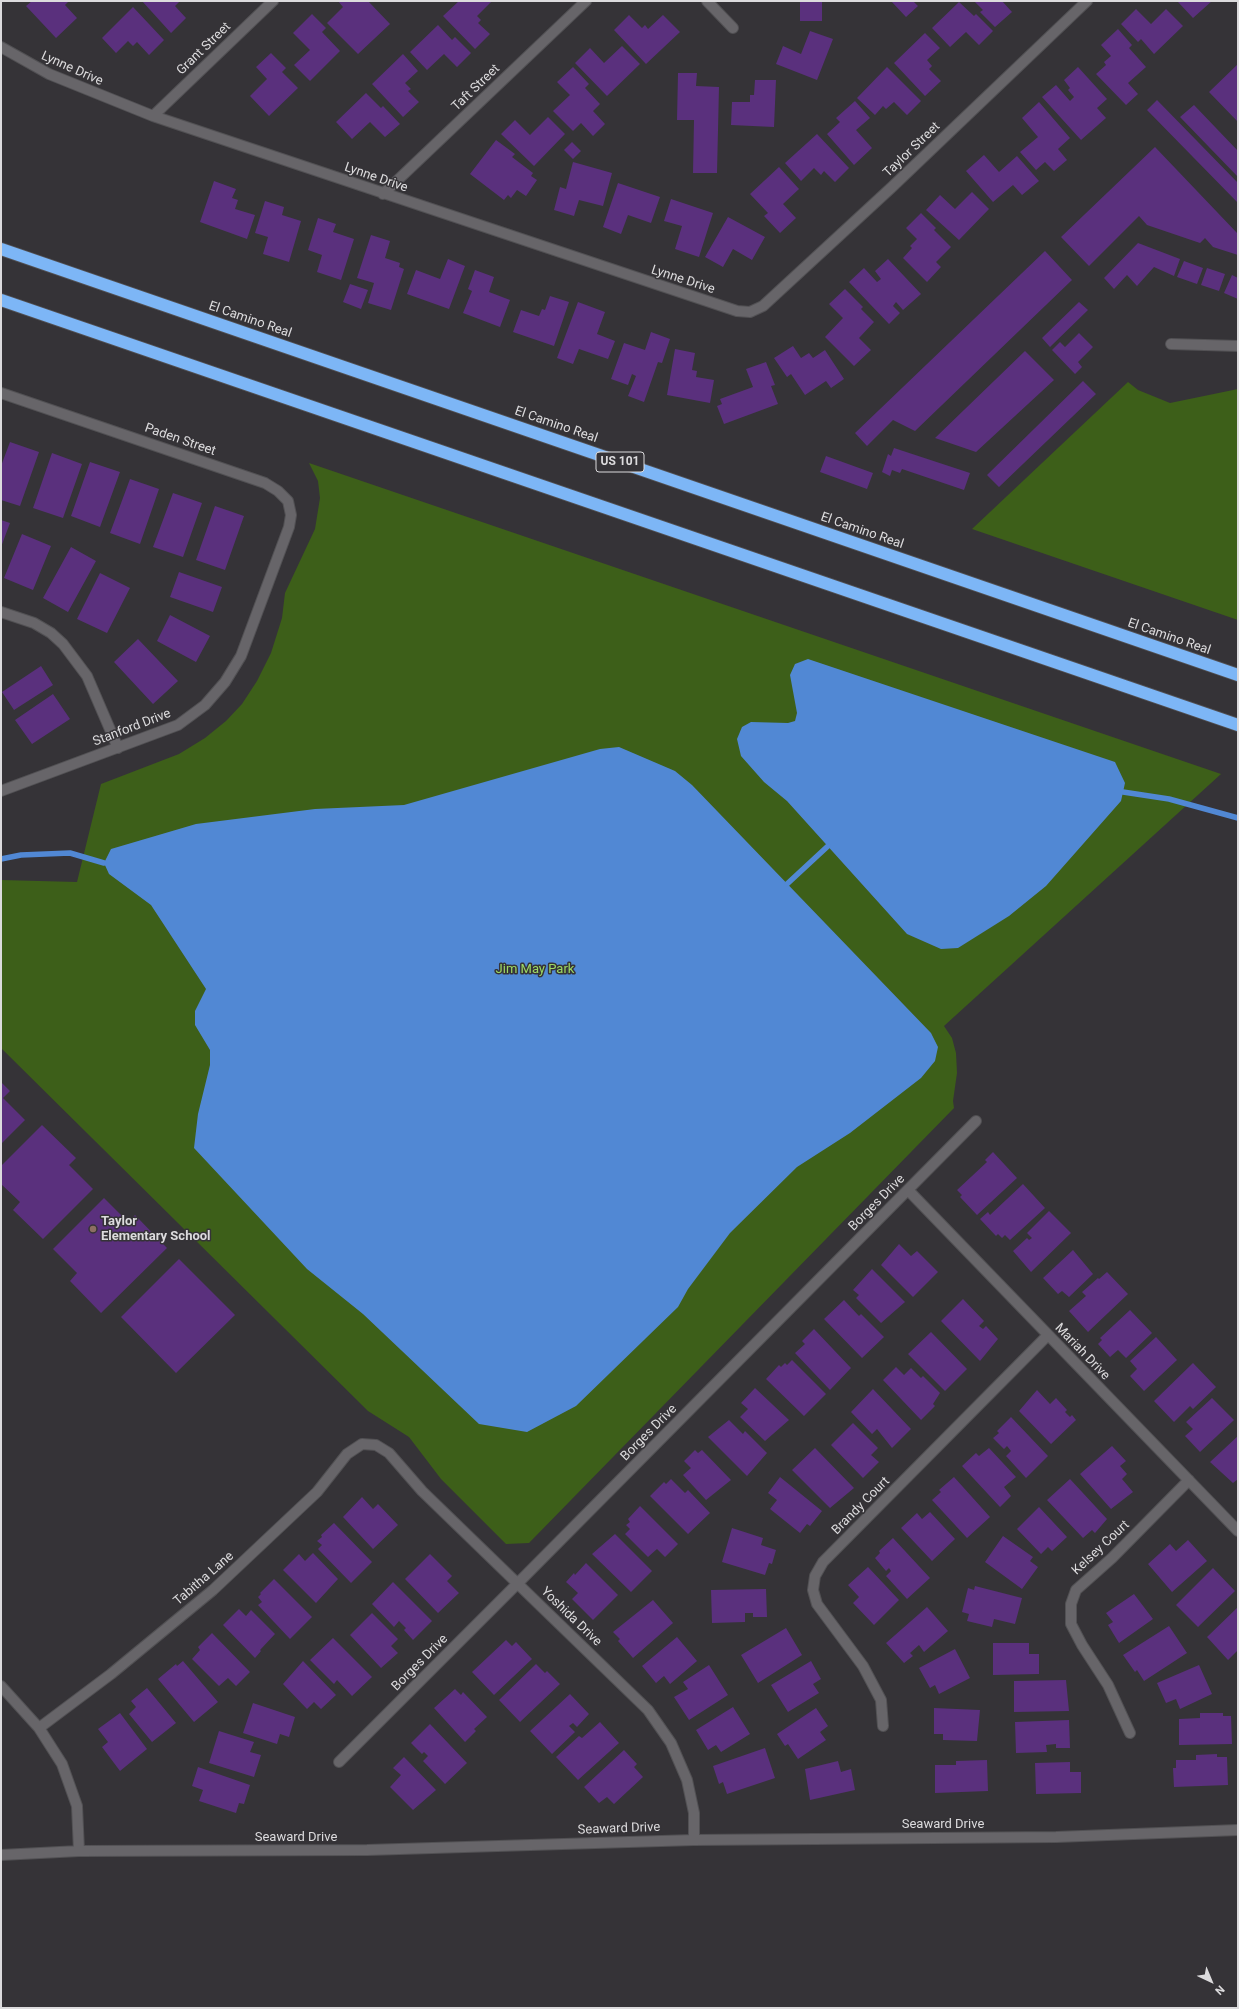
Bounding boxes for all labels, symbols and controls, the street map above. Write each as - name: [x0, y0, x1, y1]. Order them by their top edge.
- street label: Grant Street: [174, 19, 234, 79]
- street label: Lynne Drive: [39, 48, 105, 90]
- street label: Taft Street: [449, 61, 503, 115]
- street label: Taylor Street: [880, 119, 944, 181]
- street label: Lynne Drive: [342, 160, 410, 196]
- street label: Lynne Drive: [649, 262, 717, 298]
- street label: El Camino Real: [206, 298, 294, 342]
- street label: El Camino Real: [512, 403, 600, 447]
- street label: Paden Street: [142, 421, 218, 459]
- road number: US 101: [596, 452, 644, 472]
- street label: El Camino Real: [818, 509, 906, 553]
- street label: El Camino Real: [1125, 615, 1213, 659]
- street label: Stanford Drive: [91, 706, 173, 750]
- park label: Jim May Park: [496, 962, 574, 978]
- street label: Borges Drive: [846, 1172, 908, 1234]
- place label: Taylor Elementary School: [101, 1214, 211, 1245]
- marker: Taylor Elementary School: [88, 1224, 98, 1234]
- street label: Mariah Drive: [1051, 1320, 1113, 1384]
- street label: Borges Drive: [618, 1402, 680, 1464]
- street label: Brandy Court: [829, 1474, 893, 1538]
- street label: Kelsey Court: [1069, 1517, 1133, 1579]
- street label: Tabitha Lane: [171, 1549, 237, 1609]
- street label: Yoshida Drive: [537, 1584, 605, 1650]
- street label: Borges Drive: [389, 1632, 451, 1694]
- street label: Seaward Drive: [902, 1817, 984, 1833]
- street label: Seaward Drive: [577, 1820, 661, 1838]
- street label: Seaward Drive: [255, 1830, 337, 1846]
- north arrow: [1191, 1961, 1231, 2001]
- text: N: [1212, 1983, 1227, 1997]

